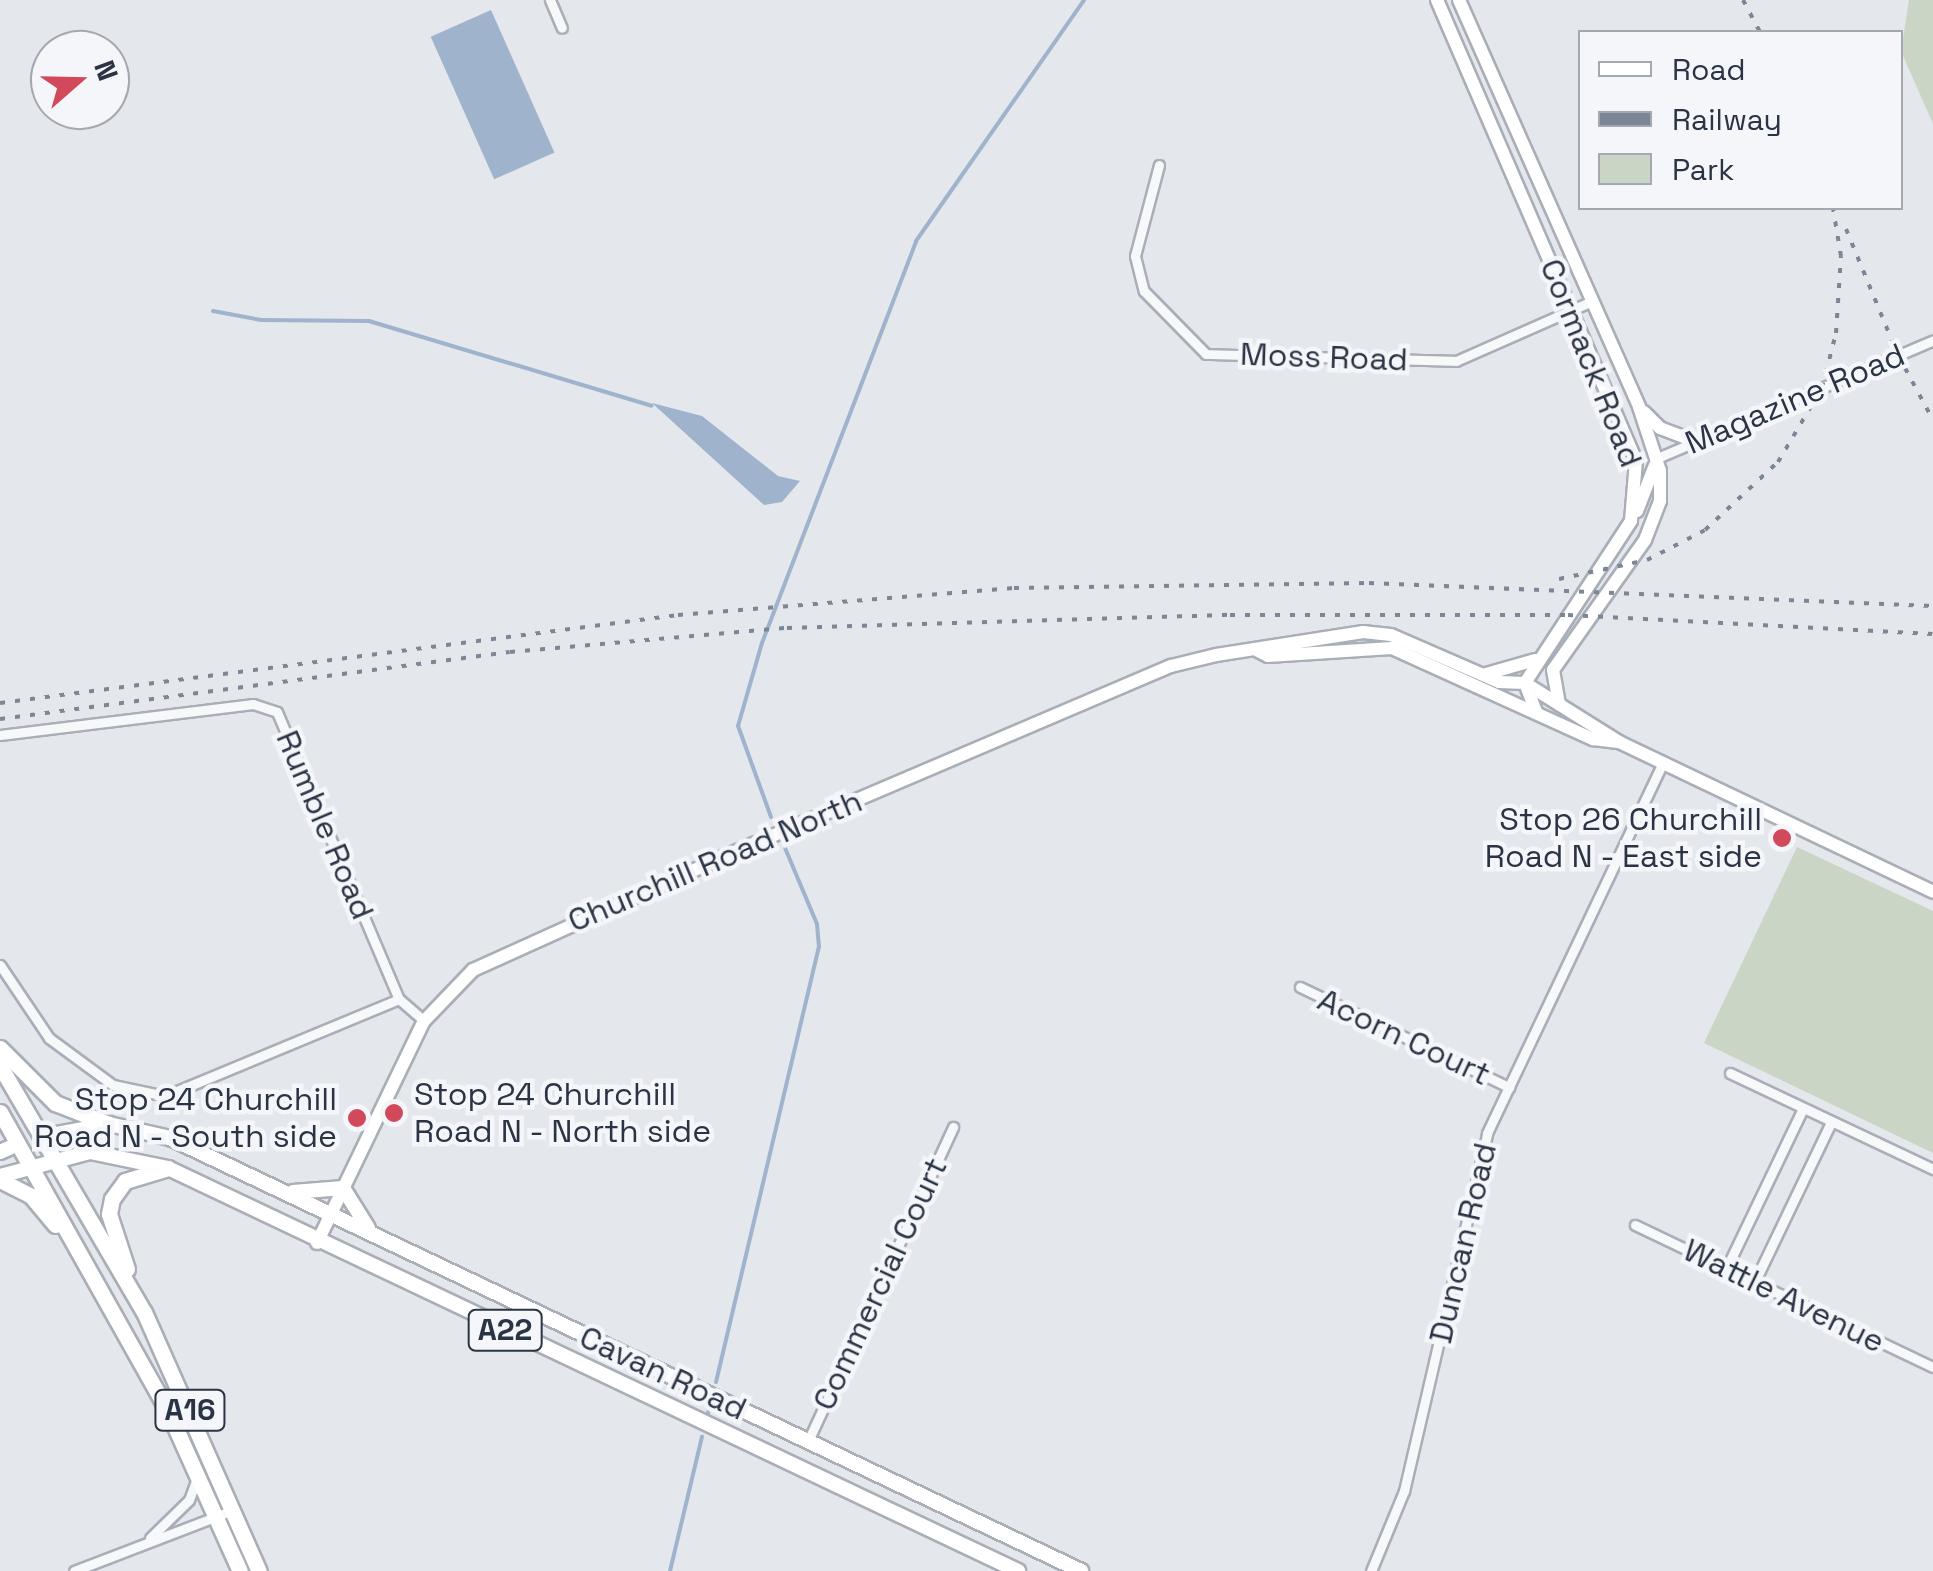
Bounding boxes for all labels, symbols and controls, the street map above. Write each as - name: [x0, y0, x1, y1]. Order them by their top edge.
- north arrow: [30, 30, 130, 130]
- legend: [1578, 30, 1903, 210]
- text: Road: [1672, 50, 1746, 89]
- text: N: [86, 55, 126, 85]
- text: Railway: [1672, 100, 1782, 139]
- text: Park: [1672, 150, 1734, 189]
- street label: Cormack Road: [1532, 253, 1650, 473]
- street label: Moss Road: [1239, 335, 1409, 379]
- street label: Magazine Road: [1680, 336, 1910, 462]
- street label: Rumble Road: [268, 725, 382, 925]
- street label: Churchill Road North: [562, 782, 868, 940]
- place label: Stop 26 Churchill Road N - East side: [1483, 801, 1762, 876]
- marker: Stop 26 Churchill Road N - East side: [1771, 827, 1793, 849]
- street label: Acorn Court: [1312, 980, 1496, 1094]
- place label: Stop 24 Churchill Road N - North side: [414, 1076, 713, 1151]
- place label: Stop 24 Churchill Road N - South side: [32, 1081, 337, 1156]
- marker: Stop 24 Churchill Road N - North side: [383, 1102, 405, 1124]
- marker: Stop 24 Churchill Road N - South side: [346, 1107, 368, 1129]
- street label: Duncan Road: [1421, 1139, 1505, 1347]
- street label: Commercial Court: [805, 1152, 955, 1416]
- street label: Wattle Avenue: [1677, 1231, 1891, 1361]
- road number: A22: [468, 1305, 542, 1355]
- street label: Cavan Road: [573, 1318, 753, 1428]
- road number: A16: [152, 1385, 228, 1435]

